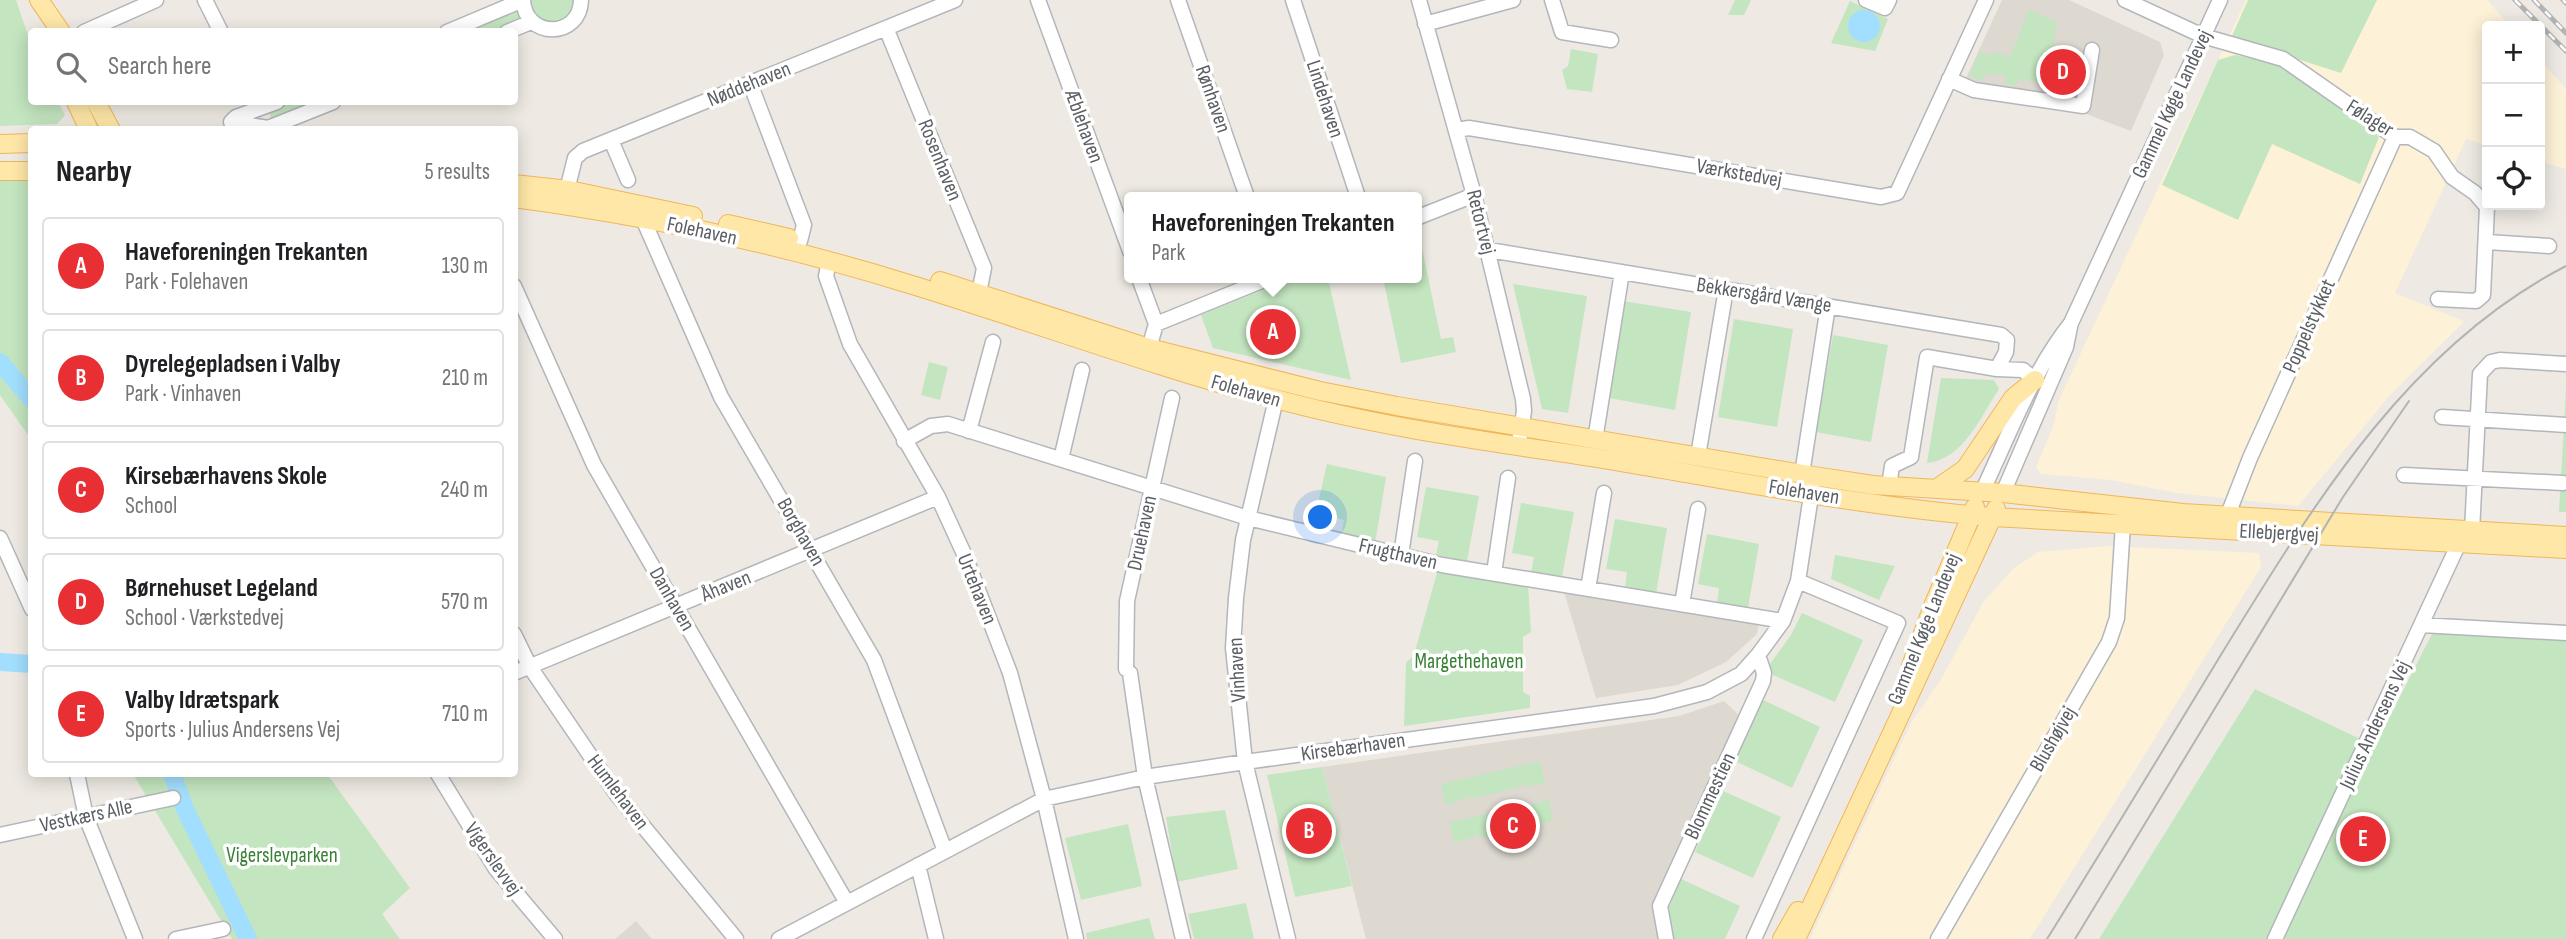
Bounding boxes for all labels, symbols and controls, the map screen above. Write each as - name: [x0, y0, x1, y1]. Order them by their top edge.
- map controls: [2482, 21, 2545, 210]
- button: +: [2482, 21, 2545, 84]
- street label: Gammel Køge Landevej: [2127, 26, 2217, 182]
- search box: [28, 28, 518, 105]
- pin: D: [2040, 46, 2086, 98]
- icon: search: [52, 48, 90, 86]
- text: Search here: [108, 51, 211, 82]
- street label: Nøddehaven: [704, 56, 794, 112]
- street label: Lindehaven: [1301, 57, 1349, 141]
- street label: Rønhaven: [1190, 62, 1236, 136]
- button: −: [2482, 84, 2545, 147]
- street label: Æblehaven: [1059, 85, 1109, 166]
- street label: Følager: [2342, 94, 2398, 142]
- street label: Rosenhaven: [912, 116, 968, 204]
- button: locate: [2482, 147, 2545, 210]
- street label: Værkstedvej: [1694, 153, 1784, 193]
- text: Nearby: [56, 154, 132, 190]
- text: 5 results: [424, 158, 490, 186]
- street label: Retortvej: [1461, 187, 1501, 257]
- popup: [1124, 192, 1422, 283]
- text: Haveforeningen Trekanten: [1152, 208, 1394, 239]
- street label: Folehaven: [665, 211, 739, 251]
- text: Haveforeningen Trekanten: [125, 237, 368, 268]
- text: Park: [1152, 239, 1185, 267]
- text: A: [76, 252, 86, 280]
- text: 130 m: [442, 252, 488, 280]
- text: Park · Folehaven: [125, 268, 248, 296]
- street label: Bekkersgård Vænge: [1695, 272, 1833, 318]
- street label: Poppelstykket: [2277, 275, 2341, 377]
- pin: A: [1250, 306, 1296, 358]
- text: Dyrelegepladsen i Valby: [125, 349, 341, 380]
- text: B: [76, 364, 86, 392]
- text: 210 m: [442, 364, 488, 392]
- street label: Folehaven: [1208, 369, 1284, 413]
- text: Park · Vinhaven: [125, 380, 241, 408]
- text: Kirsebærhavens Skole: [125, 461, 327, 492]
- street label: Folehaven: [1767, 474, 1841, 510]
- text: C: [75, 476, 87, 504]
- text: 240 m: [440, 476, 488, 504]
- text: School: [125, 492, 177, 520]
- street label: Druehaven: [1122, 493, 1162, 573]
- street label: Borghaven: [772, 494, 830, 570]
- your location: [1303, 500, 1337, 534]
- street label: Ellebjergvej: [2239, 518, 2319, 548]
- street label: Frugthaven: [1356, 533, 1440, 575]
- street label: Urtehaven: [952, 550, 1002, 628]
- street label: Gammel Køge Landevej: [1882, 550, 1966, 708]
- street label: Danhaven: [644, 563, 700, 635]
- street label: Åhaven: [696, 565, 755, 608]
- text: Børnehuset Legeland: [125, 573, 318, 604]
- text: D: [75, 588, 87, 616]
- text: 570 m: [441, 588, 488, 616]
- text: School · Værkstedvej: [125, 604, 284, 632]
- street label: Vinhaven: [1223, 637, 1251, 703]
- park label: Margethehaven: [1415, 649, 1523, 674]
- street label: Julius Andersens Vej: [2334, 657, 2416, 794]
- text: Valby Idrætspark: [125, 685, 279, 716]
- text: E: [76, 700, 86, 728]
- text: 710 m: [442, 700, 488, 728]
- street label: Blushøjvej: [2024, 702, 2082, 776]
- text: Sports · Julius Andersens Vej: [125, 716, 340, 744]
- street label: Kirsebærhaven: [1299, 727, 1407, 767]
- street label: Humlehaven: [582, 749, 654, 835]
- street label: Blommestien: [1679, 749, 1741, 843]
- street label: Vestkærs Alle: [37, 794, 135, 838]
- pin: C: [1490, 800, 1536, 852]
- pin: B: [1286, 805, 1332, 857]
- pin: E: [2340, 813, 2386, 865]
- street label: Vigerslevvej: [459, 817, 527, 901]
- park label: Vigerslevparken: [226, 843, 338, 868]

